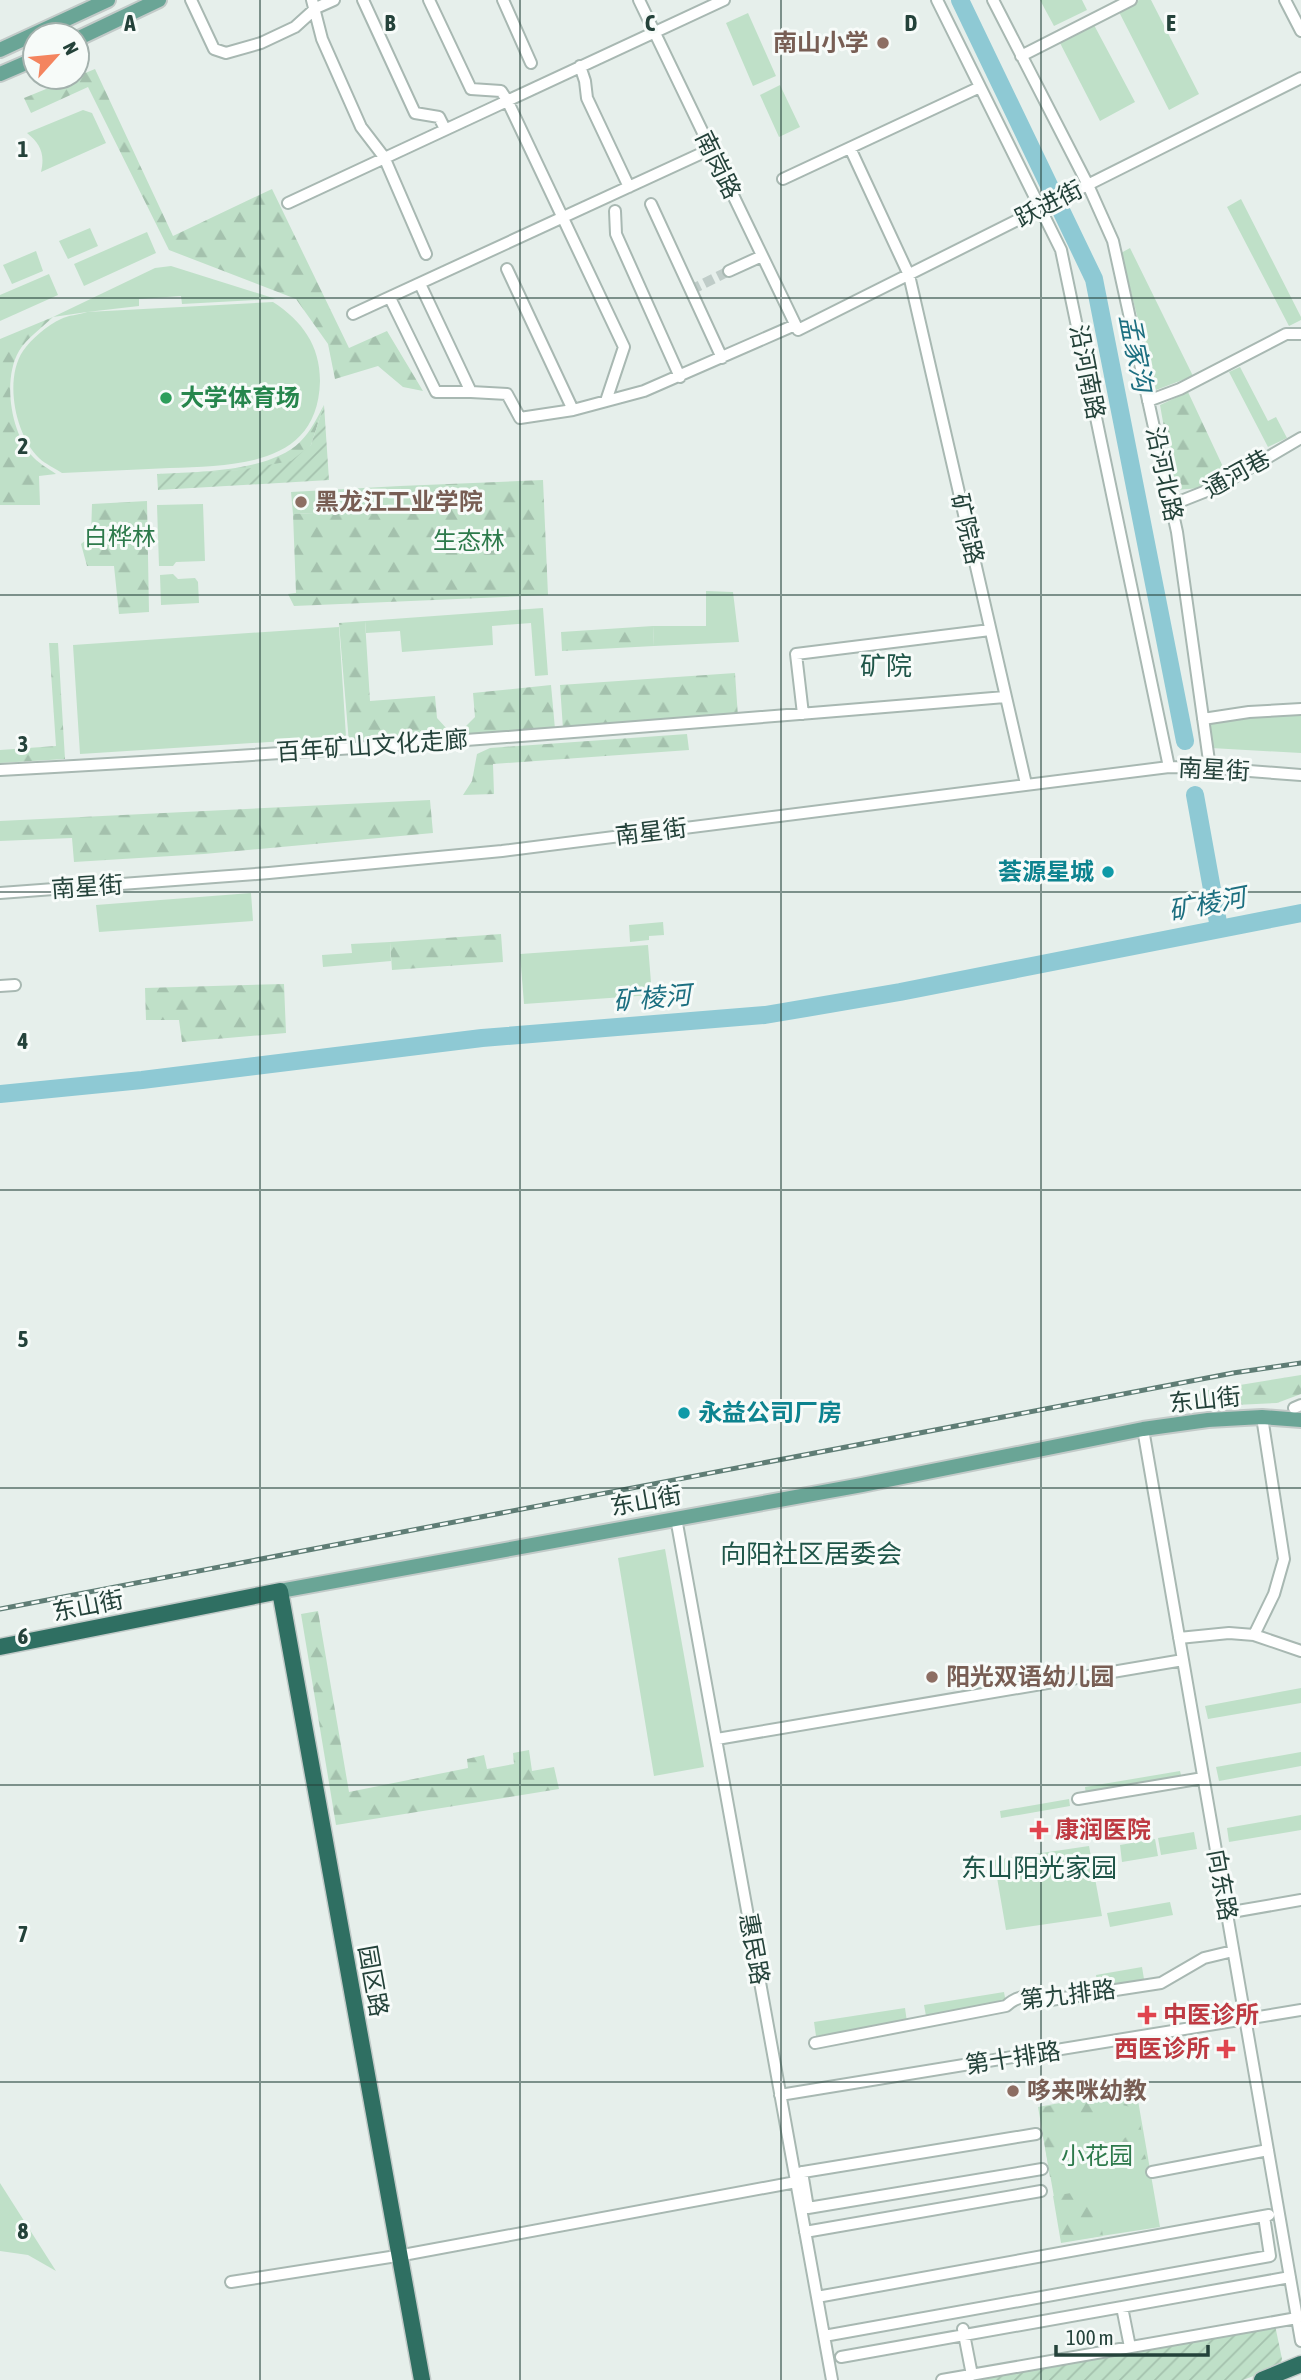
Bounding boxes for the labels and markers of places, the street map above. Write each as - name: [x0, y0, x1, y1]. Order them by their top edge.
- place label: 南山小学: [773, 29, 869, 56]
- marker: 南山小学: [875, 35, 891, 51]
- place label: 大学体育场: [180, 384, 300, 411]
- marker: 大学体育场: [158, 390, 174, 406]
- place label: 黑龙江工业学院: [315, 488, 483, 515]
- marker: 黑龙江工业学院: [293, 494, 309, 510]
- place label: 荟源星城: [998, 858, 1094, 885]
- marker: 荟源星城: [1100, 864, 1116, 880]
- place label: 永益公司厂房: [698, 1399, 842, 1426]
- marker: 永益公司厂房: [676, 1405, 692, 1421]
- place label: 阳光双语幼儿园: [946, 1663, 1114, 1690]
- marker: 阳光双语幼儿园: [924, 1669, 940, 1685]
- place label: 康润医院: [1055, 1816, 1151, 1843]
- marker: 康润医院: [1029, 1820, 1049, 1840]
- place label: 中医诊所: [1163, 2001, 1259, 2028]
- marker: 中医诊所: [1137, 2005, 1157, 2025]
- place label: 西医诊所: [1114, 2035, 1210, 2062]
- marker: 西医诊所: [1216, 2039, 1236, 2059]
- place label: 哆来咪幼教: [1027, 2077, 1147, 2104]
- marker: 哆来咪幼教: [1005, 2083, 1021, 2099]

